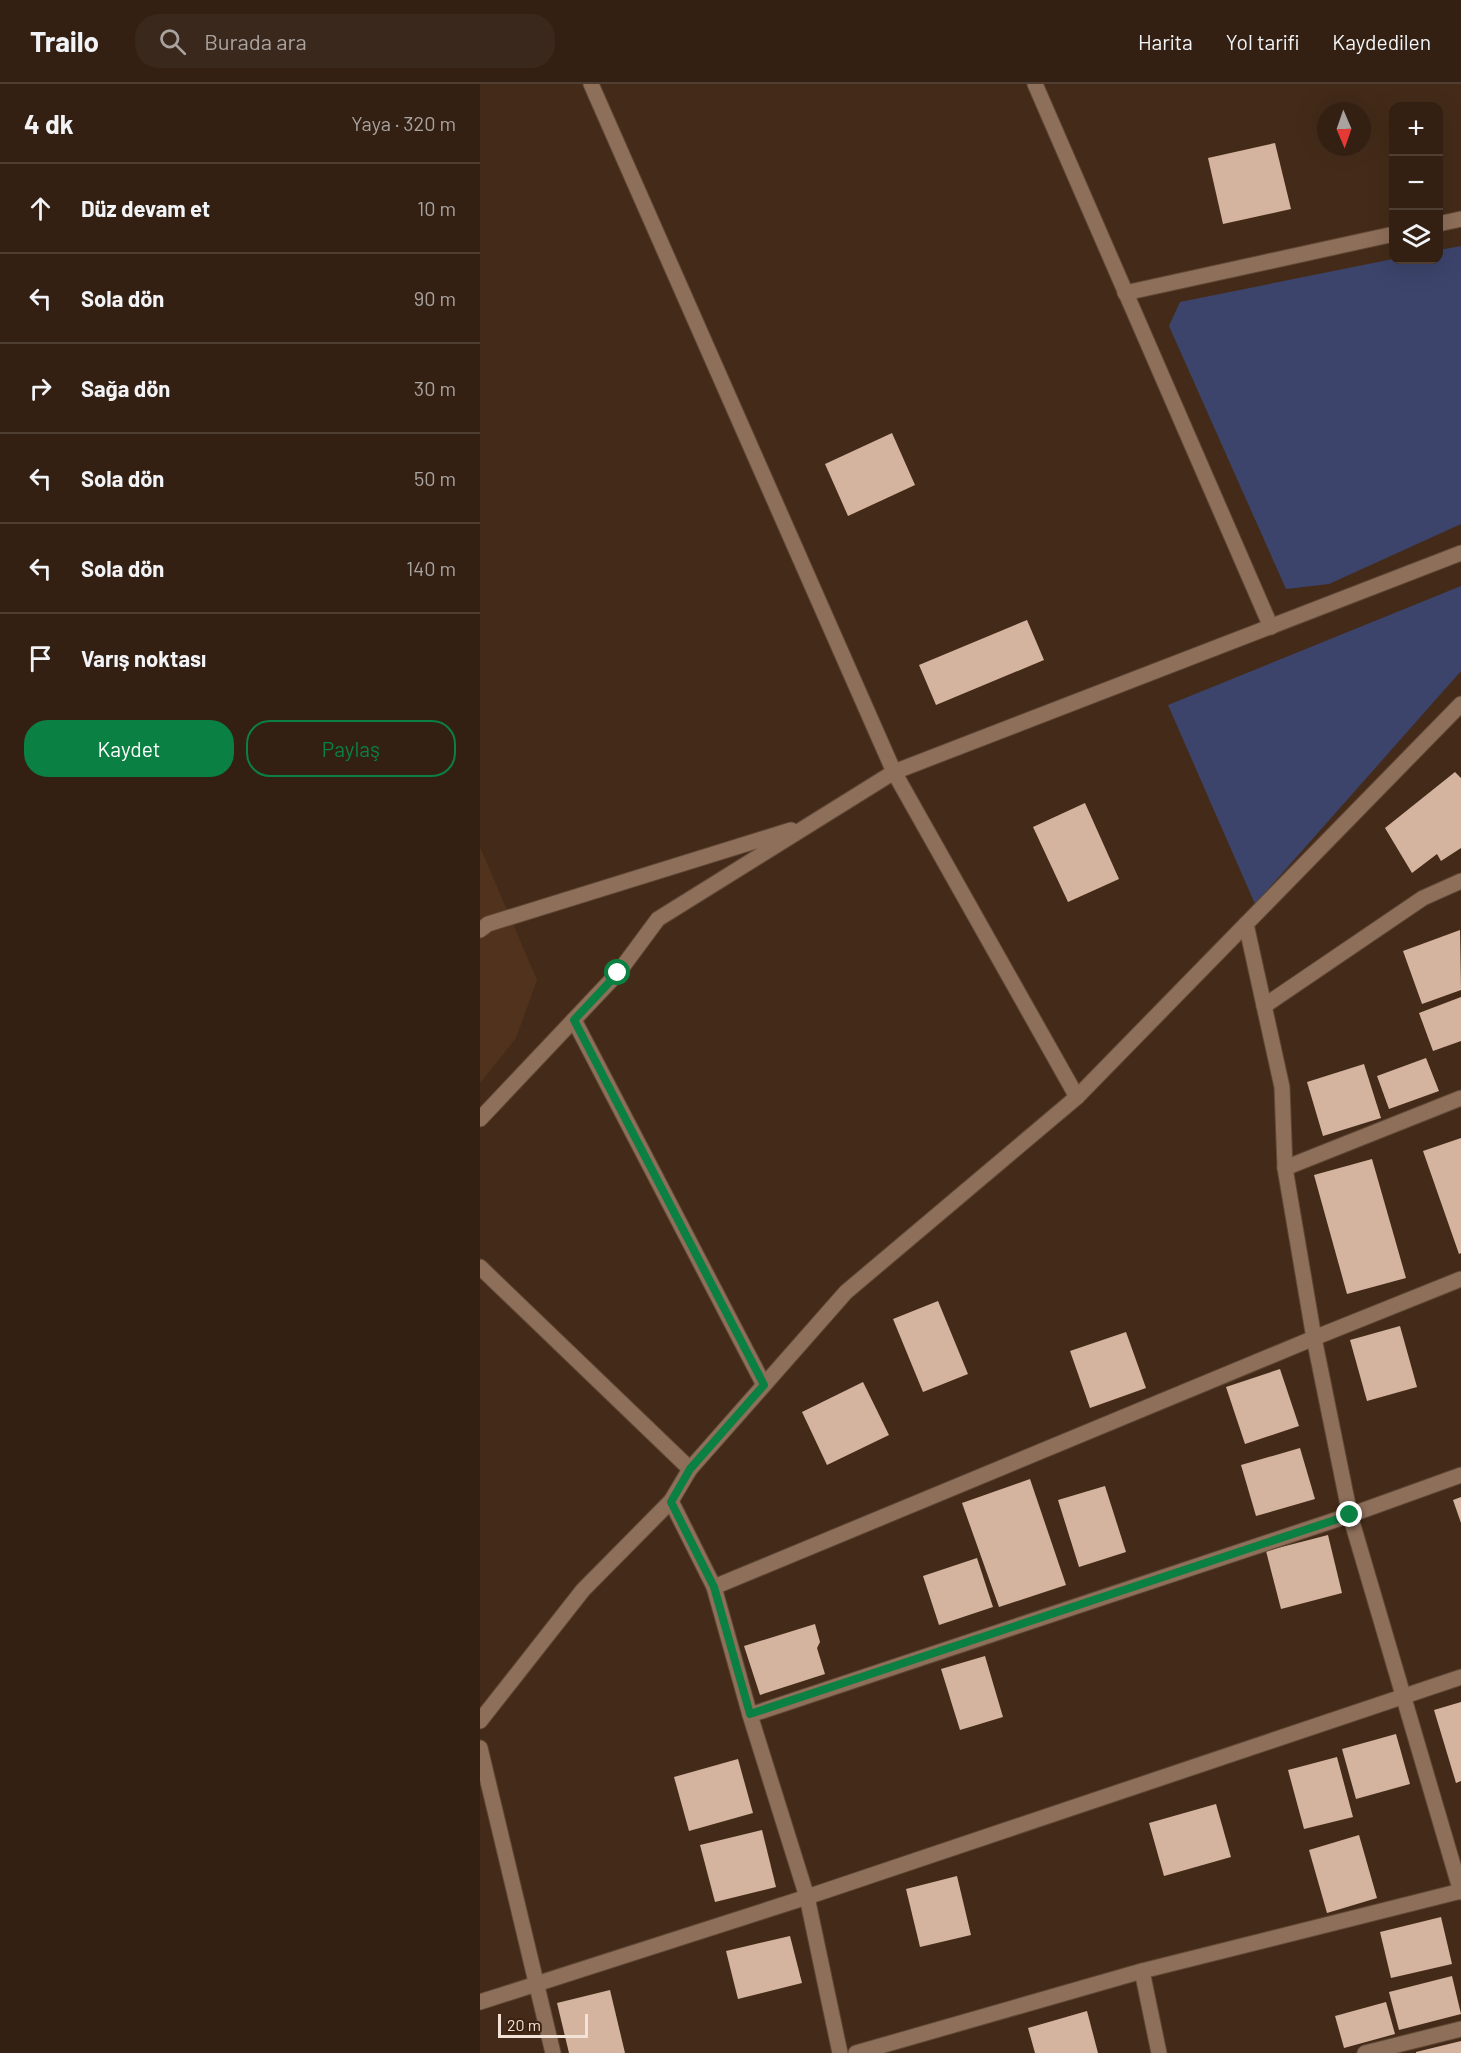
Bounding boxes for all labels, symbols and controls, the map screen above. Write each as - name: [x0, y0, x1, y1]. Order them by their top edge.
- search box: [135, 14, 555, 68]
- text: Trailo: [30, 24, 99, 58]
- icon: search: [156, 25, 189, 58]
- text: Burada ara: [204, 28, 307, 54]
- text: Harita: [1138, 29, 1193, 54]
- text: Yol tarifi: [1226, 29, 1299, 54]
- text: Kaydedilen: [1332, 29, 1431, 54]
- north arrow: [1317, 102, 1371, 156]
- map controls: [1389, 102, 1443, 264]
- button: +: [1389, 102, 1443, 156]
- text: 4 dk: [24, 108, 74, 139]
- text: Yaya · 320 m: [351, 111, 456, 135]
- button: −: [1389, 156, 1443, 210]
- icon: ahead: [24, 192, 57, 225]
- text: Düz devam et: [81, 195, 210, 221]
- text: 10 m: [417, 196, 456, 220]
- button: layers: [1389, 210, 1443, 264]
- icon: left: [24, 282, 57, 315]
- text: Sola dön: [81, 285, 164, 311]
- text: 90 m: [414, 286, 456, 310]
- icon: right: [24, 372, 57, 405]
- text: Sağa dön: [81, 375, 170, 401]
- text: 30 m: [414, 376, 456, 400]
- icon: left: [24, 462, 57, 495]
- text: Sola dön: [81, 465, 164, 491]
- text: 50 m: [414, 466, 456, 490]
- icon: left: [24, 552, 57, 585]
- text: Sola dön: [81, 555, 164, 581]
- text: 140 m: [406, 556, 456, 580]
- icon: arrive: [24, 642, 57, 675]
- text: Varış noktası: [81, 645, 206, 671]
- button: Kaydet: [24, 720, 234, 777]
- button: Paylaş: [246, 720, 456, 777]
- route start: [604, 959, 630, 985]
- route end: [1336, 1501, 1362, 1527]
- scale bar: [498, 2011, 588, 2038]
- text: 20 m: [507, 2015, 541, 2034]

